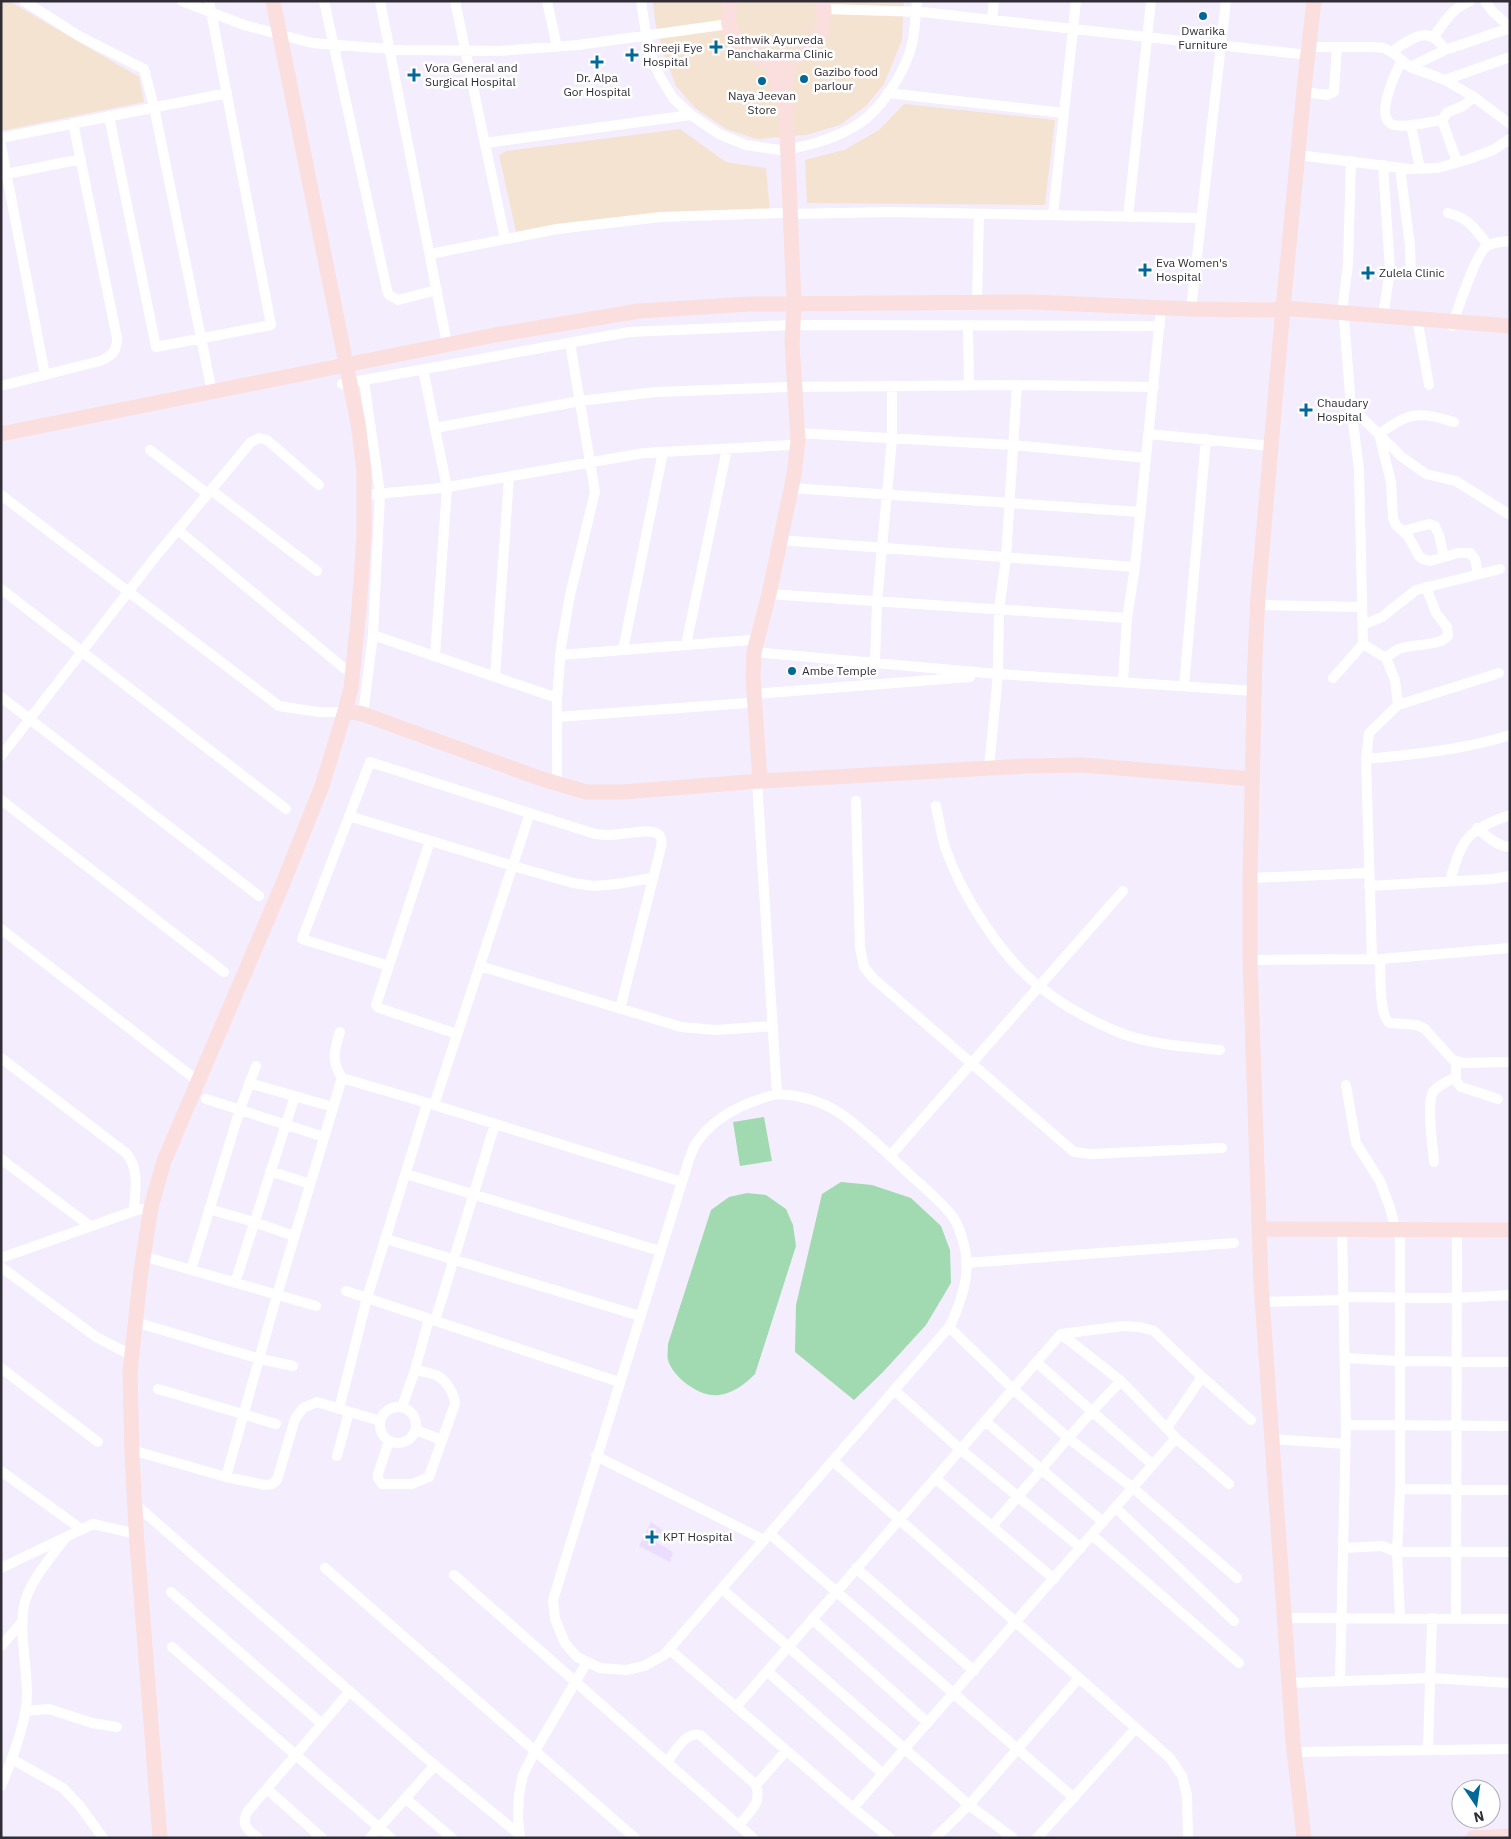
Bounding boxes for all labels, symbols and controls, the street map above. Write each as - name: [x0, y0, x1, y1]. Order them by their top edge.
- marker: Dwarika Furniture: [1197, 10, 1209, 22]
- place label: Dwarika Furniture: [1178, 23, 1228, 52]
- place label: Sathwik Ayurveda Panchakarma Clinic: [727, 32, 833, 61]
- place label: Shreeji Eye Hospital: [643, 40, 703, 69]
- marker: Sathwik Ayurveda Panchakarma Clinic: [709, 40, 723, 54]
- marker: Shreeji Eye Hospital: [625, 48, 639, 62]
- marker: Dr. Alpa Gor Hospital: [590, 55, 604, 69]
- place label: Vora General and Surgical Hospital: [425, 60, 518, 89]
- place label: Gazibo food parlour: [814, 64, 878, 93]
- marker: Vora General and Surgical Hospital: [407, 68, 421, 82]
- place label: Dr. Alpa Gor Hospital: [563, 70, 631, 99]
- marker: Gazibo food parlour: [798, 73, 810, 85]
- marker: Naya Jeevan Store: [756, 75, 768, 87]
- place label: Naya Jeevan Store: [728, 88, 796, 117]
- place label: Eva Women's Hospital: [1156, 255, 1228, 284]
- marker: Eva Women's Hospital: [1138, 263, 1152, 277]
- place label: Zulela Clinic: [1379, 265, 1445, 280]
- marker: Zulela Clinic: [1361, 266, 1375, 280]
- place label: Chaudary Hospital: [1317, 395, 1368, 424]
- marker: Chaudary Hospital: [1299, 403, 1313, 417]
- place label: Ambe Temple: [802, 663, 877, 678]
- marker: Ambe Temple: [786, 665, 798, 677]
- place label: KPT Hospital: [663, 1529, 732, 1544]
- marker: KPT Hospital: [645, 1530, 659, 1544]
- north arrow: [1451, 1779, 1501, 1829]
- text: N: [1472, 1807, 1486, 1827]

